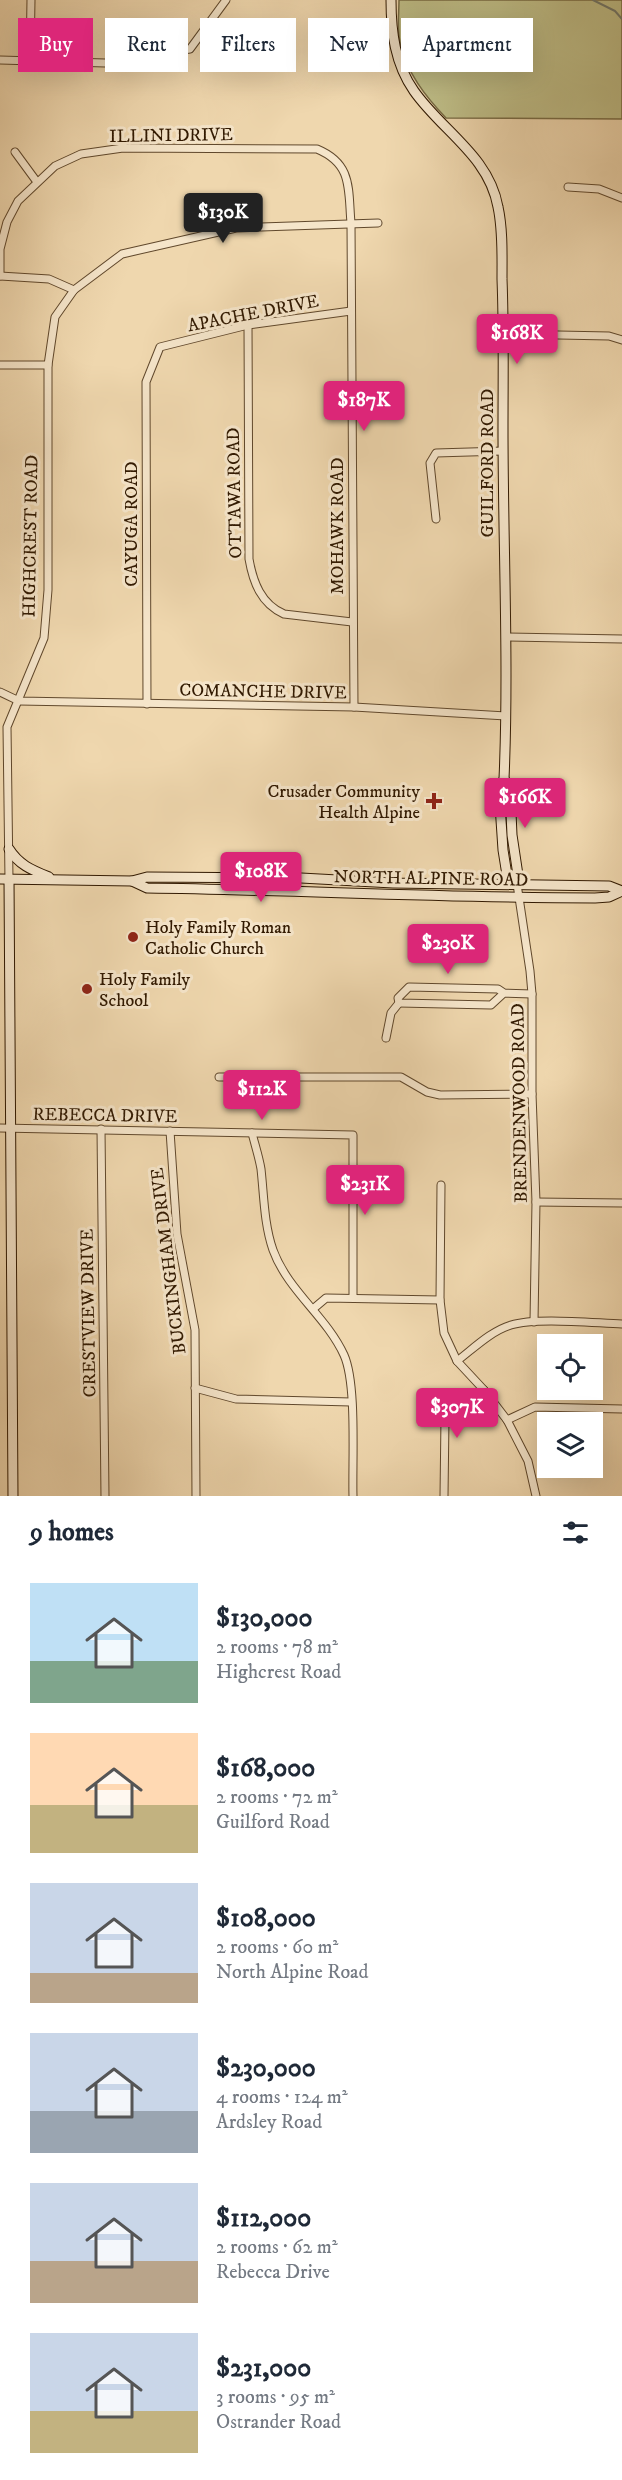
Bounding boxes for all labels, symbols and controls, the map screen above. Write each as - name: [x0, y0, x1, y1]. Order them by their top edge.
- chip: Buy: [18, 18, 93, 72]
- chip: Rent: [105, 18, 188, 72]
- chip: Filters: [200, 18, 296, 72]
- chip: New: [308, 18, 389, 72]
- chip: Apartment: [401, 18, 533, 72]
- street label: ILLINI DRIVE: [109, 124, 233, 148]
- pin: $130K: [181, 193, 265, 244]
- text: $130K: [198, 200, 248, 225]
- street label: APACHE DRIVE: [186, 290, 321, 337]
- pin: $168K: [475, 314, 559, 365]
- text: $168K: [491, 321, 543, 346]
- pin: $187K: [322, 381, 406, 432]
- text: $187K: [338, 388, 390, 413]
- street label: GUILFORD ROAD: [477, 388, 499, 538]
- street label: OTTAWA ROAD: [223, 427, 247, 559]
- street label: HIGHCREST ROAD: [19, 454, 43, 618]
- street label: MOHAWK ROAD: [327, 457, 349, 595]
- street label: CAYUGA ROAD: [121, 461, 143, 587]
- street label: COMANCHE DRIVE: [179, 680, 347, 704]
- pin: $166K: [483, 778, 567, 829]
- place label: Crusader Community Health Alpine: [267, 781, 420, 824]
- text: $166K: [498, 785, 552, 810]
- marker: Crusader Community Health Alpine: [425, 792, 443, 810]
- pin: $108K: [219, 852, 303, 903]
- text: $108K: [234, 859, 288, 884]
- street label: NORTH ALPINE ROAD: [333, 866, 529, 892]
- place label: Holy Family Roman Catholic Church: [145, 917, 292, 960]
- pin: $230K: [406, 924, 490, 975]
- marker: Holy Family Roman Catholic Church: [126, 930, 140, 944]
- text: $230K: [421, 931, 475, 956]
- place label: Holy Family School: [99, 969, 191, 1012]
- marker: Holy Family School: [80, 982, 94, 996]
- street label: BRENDENWOOD ROAD: [507, 1003, 533, 1203]
- pin: $112K: [220, 1070, 304, 1121]
- text: $112K: [237, 1077, 287, 1102]
- street label: REBECCA DRIVE: [32, 1104, 178, 1128]
- pin: $231K: [323, 1165, 407, 1216]
- street label: BUCKINGHAM DRIVE: [147, 1166, 191, 1355]
- text: $231K: [340, 1172, 390, 1197]
- street label: CRESTVIEW DRIVE: [77, 1228, 101, 1397]
- map controls: [537, 1334, 603, 1478]
- button: locate: [537, 1334, 603, 1400]
- pin: $307K: [415, 1388, 499, 1439]
- text: $307K: [430, 1395, 484, 1420]
- button: layers: [537, 1412, 603, 1478]
- text: 9 homes: [30, 1516, 114, 1549]
- icon: filters: [559, 1516, 592, 1549]
- text: $130,000: [216, 1602, 312, 1635]
- icon: home: [78, 1607, 150, 1679]
- text: 2 rooms · 78 m²: [216, 1635, 338, 1660]
- text: Highcrest Road: [216, 1660, 341, 1685]
- text: $168,000: [216, 1752, 315, 1785]
- icon: home: [78, 1757, 150, 1829]
- text: 2 rooms · 72 m²: [216, 1785, 338, 1810]
- text: Guilford Road: [216, 1810, 330, 1835]
- text: $108,000: [216, 1902, 316, 1935]
- icon: home: [78, 1907, 150, 1979]
- text: 2 rooms · 60 m²: [216, 1935, 338, 1960]
- text: North Alpine Road: [216, 1960, 369, 1985]
- text: $230,000: [216, 2052, 316, 2085]
- icon: home: [78, 2057, 150, 2129]
- text: 4 rooms · 124 m²: [216, 2085, 348, 2110]
- text: Ardsley Road: [216, 2110, 322, 2135]
- text: $112,000: [216, 2202, 311, 2235]
- icon: home: [78, 2207, 150, 2279]
- text: 2 rooms · 62 m²: [216, 2235, 338, 2260]
- text: Rebecca Drive: [216, 2260, 330, 2285]
- text: $231,000: [216, 2352, 311, 2385]
- icon: home: [78, 2357, 150, 2429]
- text: 3 rooms · 95 m²: [216, 2385, 335, 2410]
- text: Ostrander Road: [216, 2410, 341, 2435]

